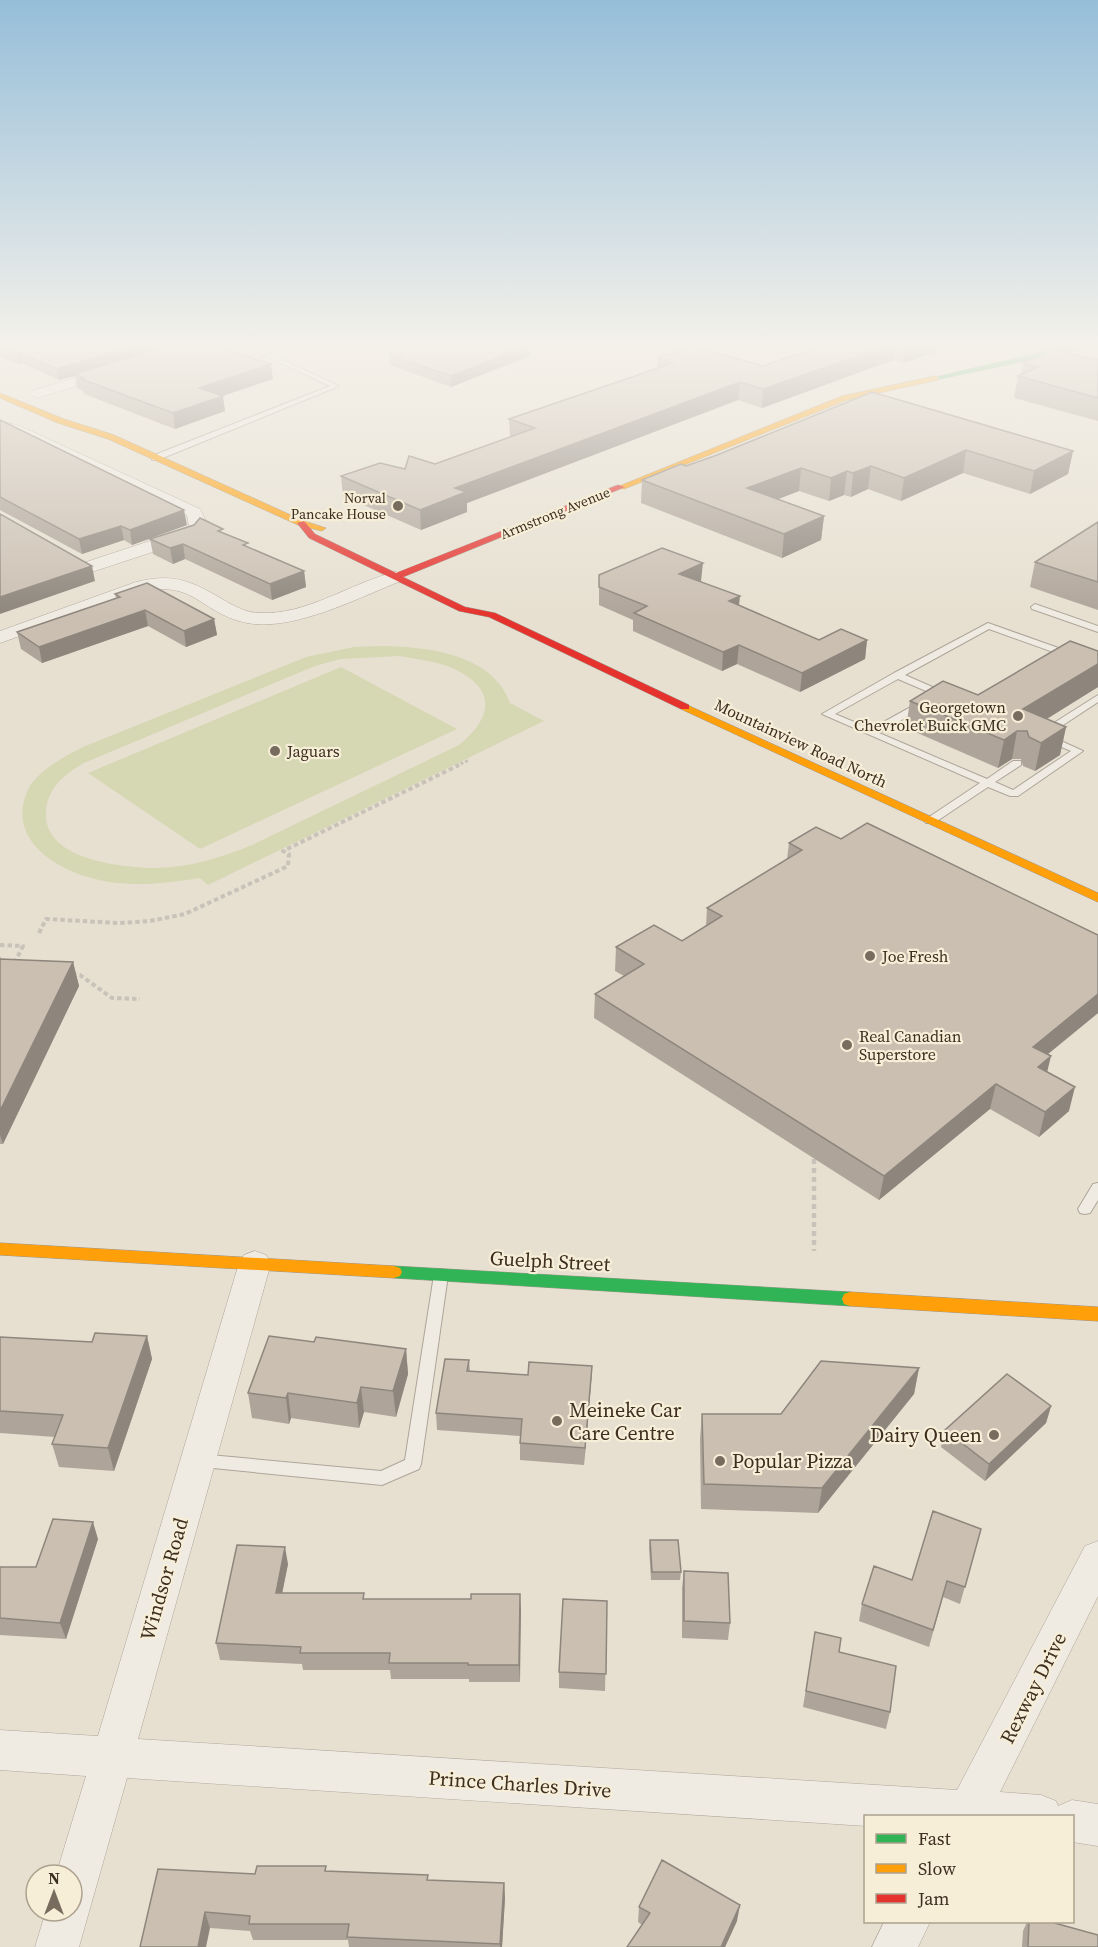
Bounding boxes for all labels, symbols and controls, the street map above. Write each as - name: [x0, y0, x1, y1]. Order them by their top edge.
- street label: Armstrong Avenue: [497, 482, 613, 544]
- place label: Norval Pancake House: [291, 488, 386, 524]
- marker: Norval Pancake House: [391, 499, 405, 513]
- street label: Mountainview Road North: [711, 693, 891, 793]
- place label: Georgetown Chevrolet Buick GMC: [854, 696, 1006, 736]
- marker: Georgetown Chevrolet Buick GMC: [1011, 709, 1025, 723]
- place label: Jaguars: [286, 740, 340, 762]
- marker: Jaguars: [268, 744, 282, 758]
- place label: Joe Fresh: [881, 945, 949, 967]
- marker: Joe Fresh: [863, 949, 877, 963]
- place label: Real Canadian Superstore: [859, 1025, 962, 1065]
- marker: Real Canadian Superstore: [840, 1038, 854, 1052]
- street label: Guelph Street: [489, 1244, 611, 1278]
- place label: Meineke Car Care Centre: [569, 1396, 682, 1447]
- marker: Meineke Car Care Centre: [550, 1414, 564, 1428]
- place label: Dairy Queen: [870, 1421, 982, 1449]
- marker: Dairy Queen: [987, 1428, 1001, 1442]
- place label: Popular Pizza: [732, 1447, 853, 1475]
- marker: Popular Pizza: [713, 1454, 727, 1468]
- street label: Windsor Road: [133, 1514, 195, 1644]
- street label: Rexway Drive: [993, 1627, 1073, 1749]
- street label: Prince Charles Drive: [428, 1764, 612, 1804]
- legend: [864, 1815, 1074, 1923]
- text: Fast: [918, 1826, 951, 1851]
- text: Slow: [918, 1856, 956, 1881]
- north arrow: [24, 1863, 84, 1923]
- text: N: [48, 1867, 60, 1889]
- text: Jam: [917, 1886, 950, 1911]

